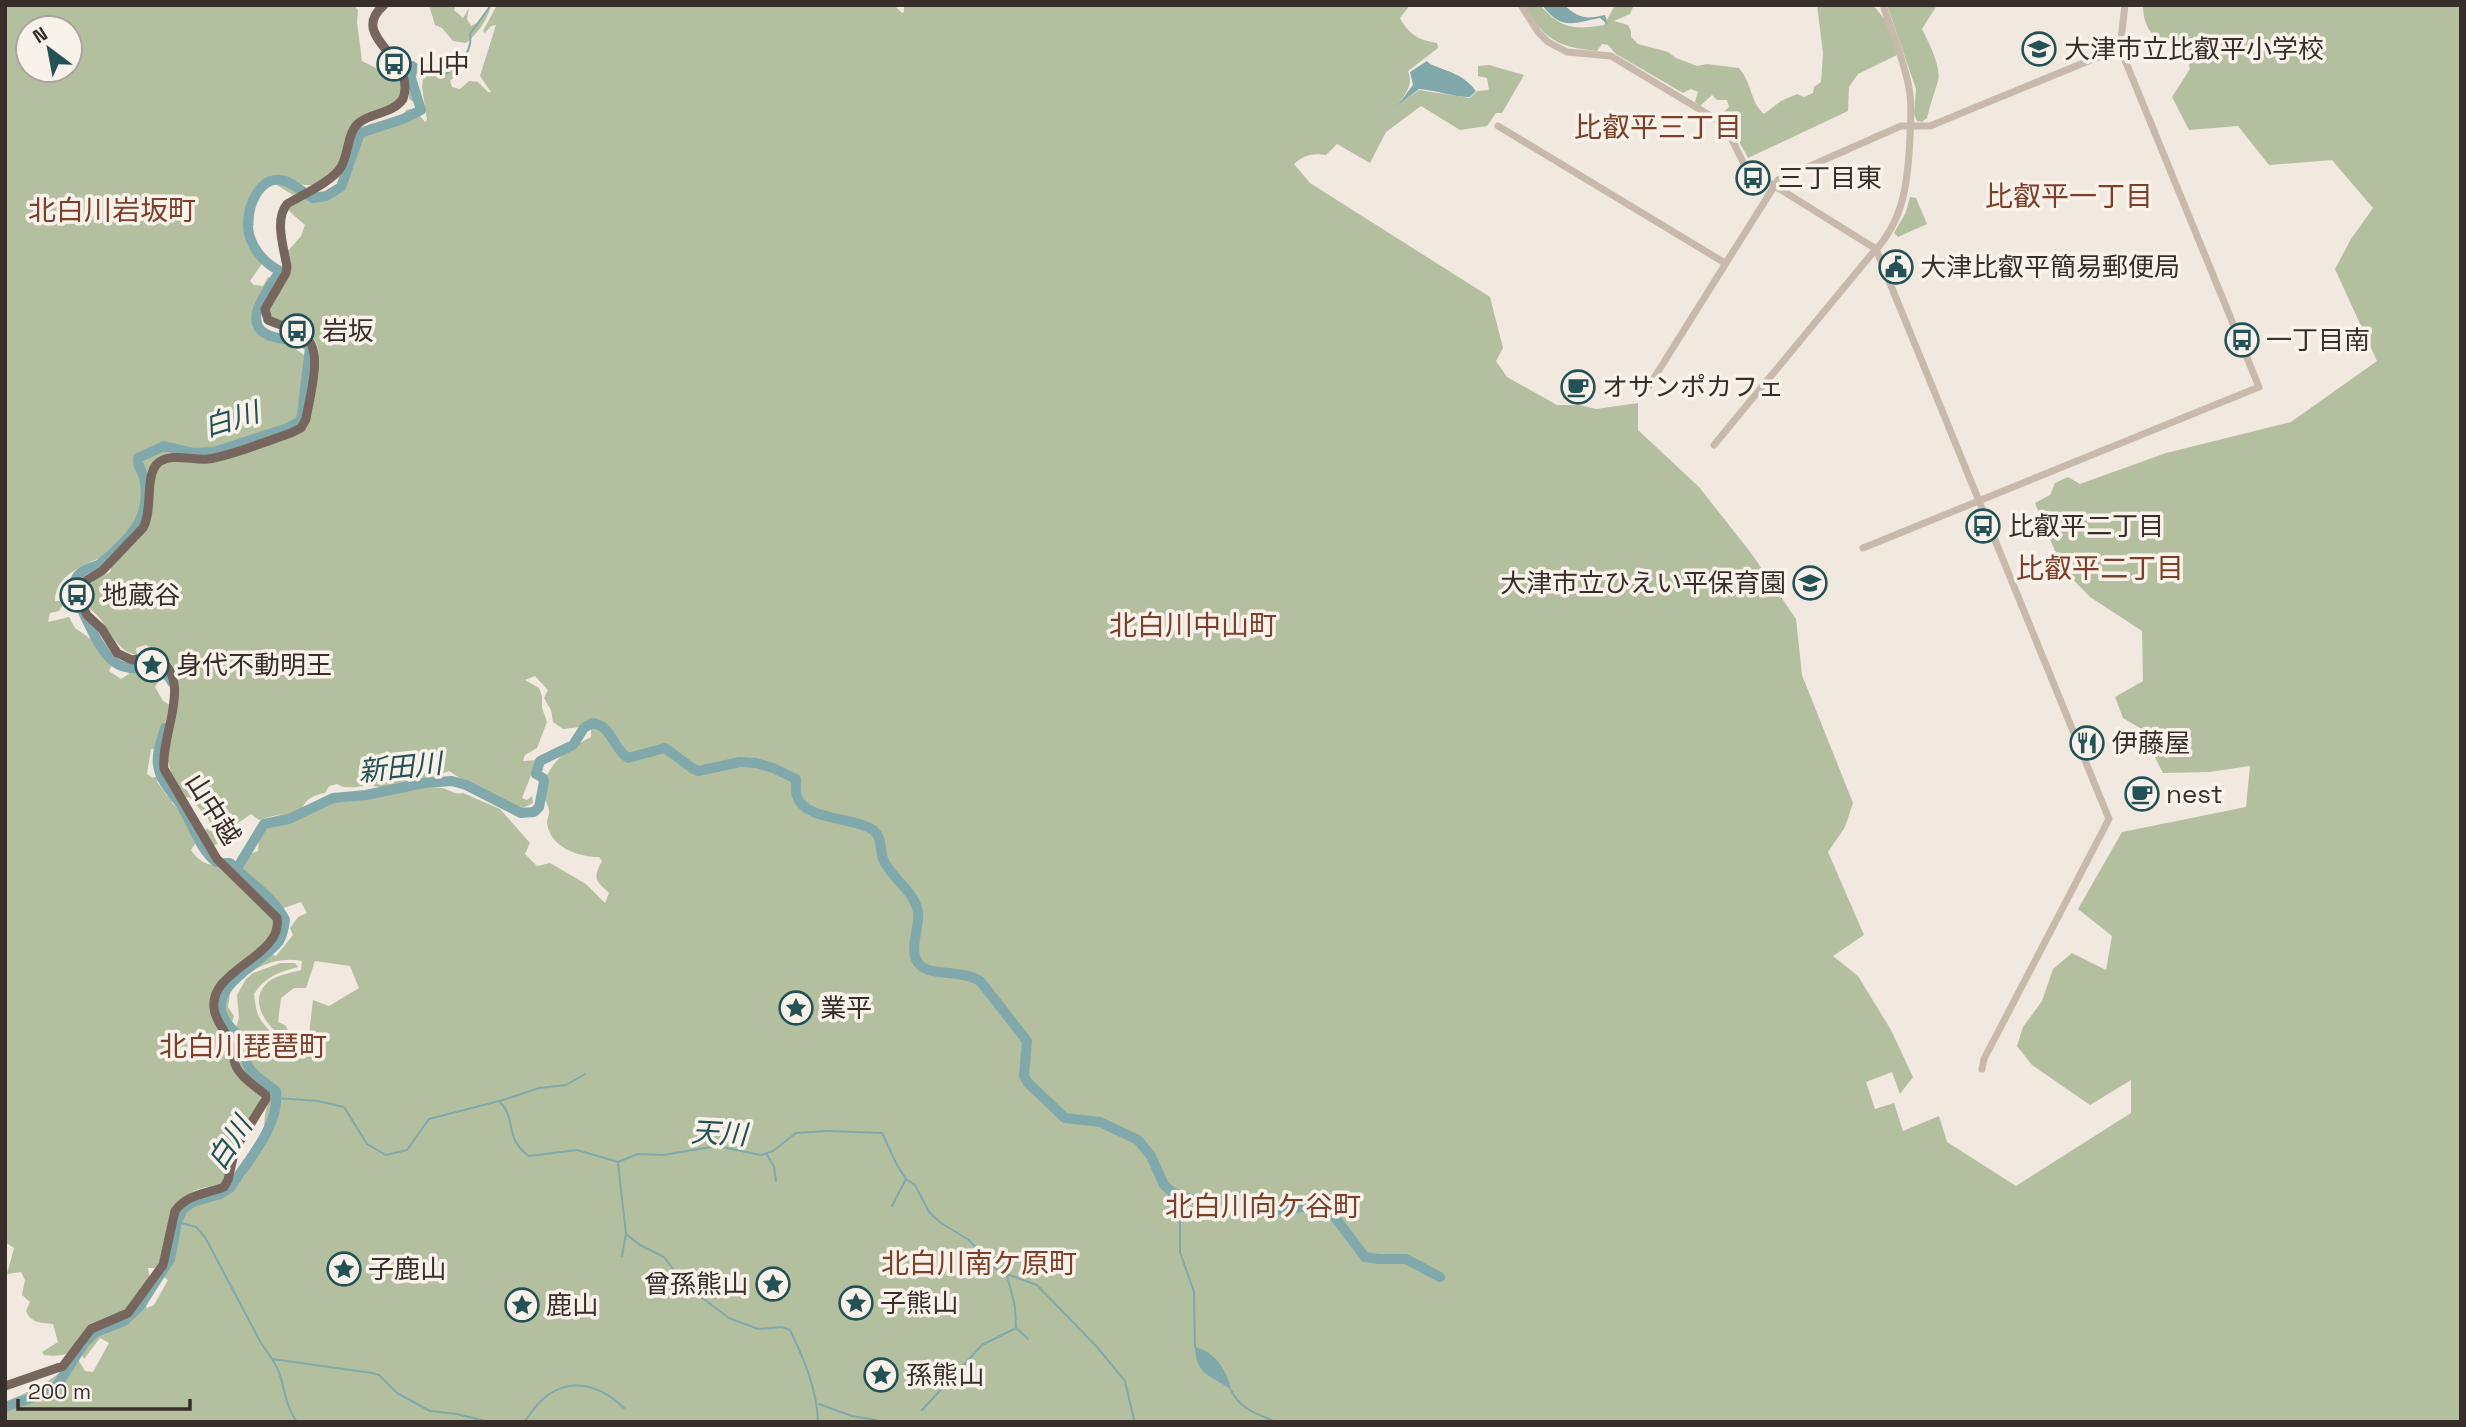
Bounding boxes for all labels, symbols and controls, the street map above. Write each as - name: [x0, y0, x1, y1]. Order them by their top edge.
- north arrow: [14, 14, 84, 84]
- text: N: [28, 21, 52, 49]
- school or university icon: 大津市立比叡平小学校: [2020, 30, 2058, 68]
- place label: 大津市立比叡平小学校: [2064, 32, 2324, 66]
- bus stop icon: 山中: [375, 45, 413, 83]
- place label: 山中: [418, 47, 470, 81]
- district label: 比叡平三丁目: [1574, 109, 1742, 145]
- bus stop icon: 三丁目東: [1734, 159, 1772, 197]
- place label: 三丁目東: [1778, 161, 1882, 195]
- district label: 比叡平一丁目: [1985, 178, 2153, 214]
- district label: 北白川岩坂町: [28, 192, 196, 228]
- public building icon: 大津比叡平簡易郵便局: [1877, 248, 1915, 286]
- place label: 大津比叡平簡易郵便局: [1920, 250, 2180, 284]
- bus stop icon: 岩坂: [278, 312, 316, 350]
- place label: 岩坂: [322, 314, 374, 348]
- bus stop icon: 一丁目南: [2223, 321, 2261, 359]
- place label: 一丁目南: [2266, 323, 2370, 357]
- cafe icon: オサンポカフェ: [1559, 368, 1597, 406]
- place label: オサンポカフェ: [1602, 370, 1784, 404]
- water label: 白川: [199, 393, 266, 444]
- bus stop icon: 比叡平二丁目: [1964, 507, 2002, 545]
- place label: 比叡平二丁目: [2008, 509, 2164, 543]
- district label: 比叡平二丁目: [2016, 550, 2184, 586]
- school or university icon: 大津市立ひえい平保育園: [1791, 564, 1829, 602]
- place label: 大津市立ひえい平保育園: [1500, 566, 1786, 600]
- bus stop icon: 地蔵谷: [58, 576, 96, 614]
- place label: 地蔵谷: [102, 578, 180, 612]
- district label: 北白川中山町: [1109, 607, 1277, 643]
- place icon: 身代不動明王: [133, 646, 171, 684]
- place label: 身代不動明王: [176, 648, 332, 682]
- restaurant icon: 伊藤屋: [2068, 724, 2106, 762]
- place label: 伊藤屋: [2112, 726, 2190, 760]
- water label: 新田川: [356, 744, 447, 789]
- street label: 山中越: [178, 767, 248, 851]
- cafe icon: nest: [2123, 775, 2161, 813]
- place label: nest: [2166, 777, 2223, 811]
- place icon: 業平: [777, 989, 815, 1027]
- place label: 業平: [820, 991, 872, 1025]
- district label: 北白川琵琶町: [159, 1028, 327, 1064]
- water label: 白川: [199, 1107, 261, 1176]
- water label: 天川: [690, 1114, 751, 1153]
- district label: 北白川向ケ谷町: [1165, 1188, 1361, 1224]
- district label: 北白川南ケ原町: [881, 1245, 1077, 1281]
- place icon: 子鹿山: [325, 1250, 363, 1288]
- place label: 子鹿山: [368, 1252, 446, 1286]
- place icon: 曾孫熊山: [754, 1265, 792, 1303]
- place label: 曾孫熊山: [644, 1267, 748, 1301]
- place icon: 子熊山: [837, 1284, 875, 1322]
- place icon: 鹿山: [503, 1286, 541, 1324]
- place label: 子熊山: [880, 1286, 958, 1320]
- place label: 鹿山: [546, 1288, 598, 1322]
- place icon: 孫熊山: [862, 1356, 900, 1394]
- place label: 孫熊山: [906, 1358, 984, 1392]
- scale bar: [18, 1368, 189, 1412]
- text: 200 m: [28, 1378, 91, 1405]

